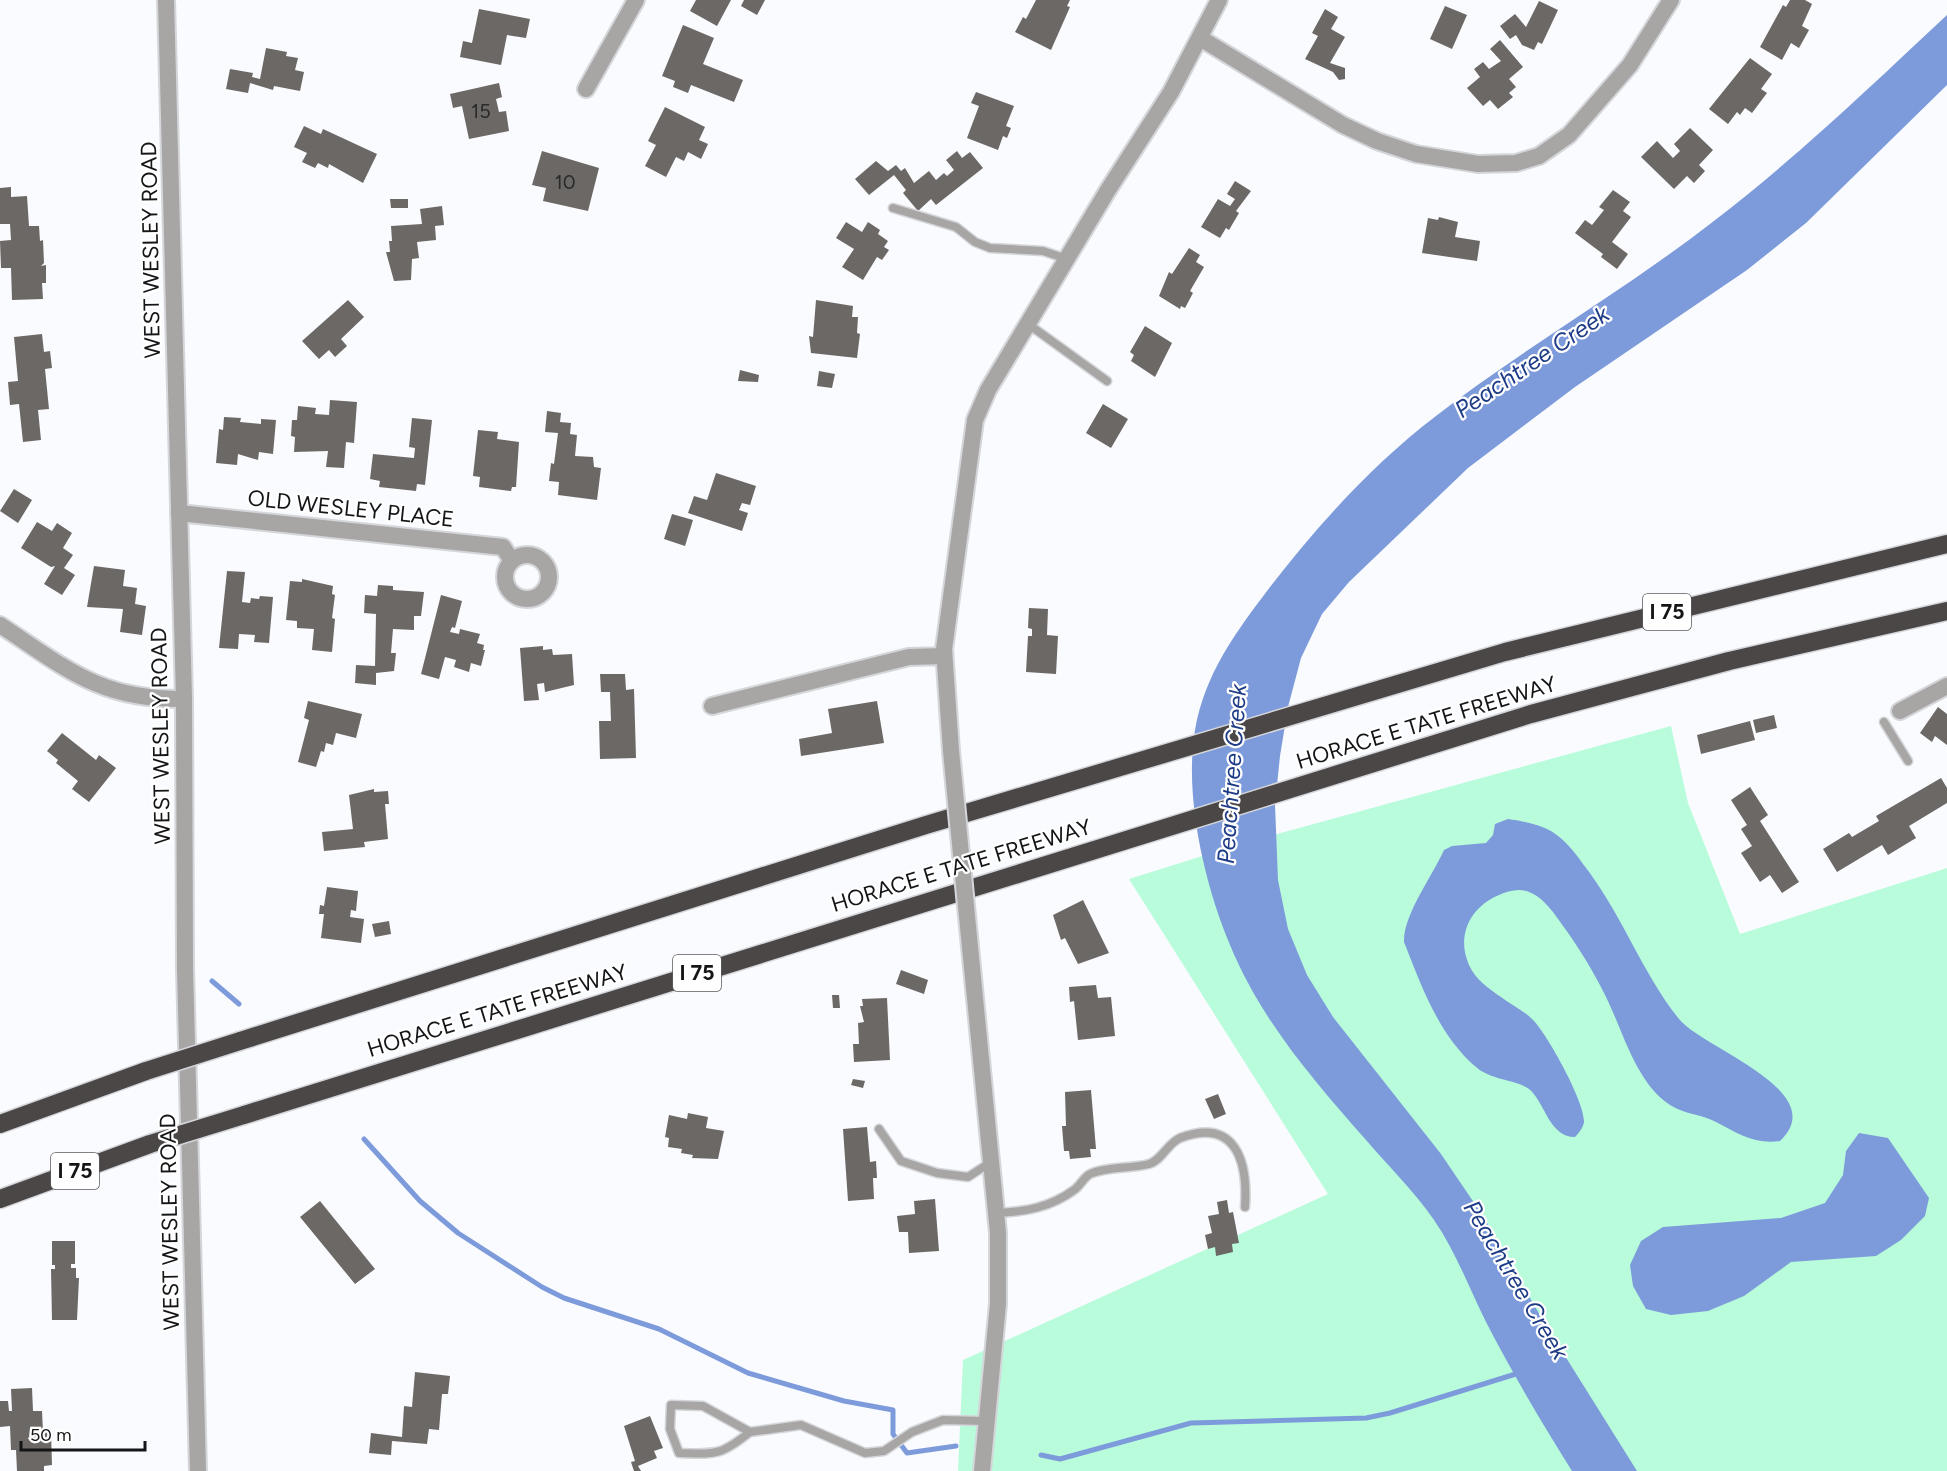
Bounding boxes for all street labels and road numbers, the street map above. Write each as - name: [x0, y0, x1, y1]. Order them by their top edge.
- street label: WEST WESLEY ROAD: [135, 141, 166, 359]
- street label: OLD WESLEY PLACE: [246, 484, 455, 533]
- road number: I 75: [1643, 594, 1691, 630]
- street label: WEST WESLEY ROAD: [145, 627, 176, 845]
- street label: HORACE E TATE FREEWAY: [1293, 670, 1560, 775]
- street label: HORACE E TATE FREEWAY: [828, 813, 1095, 918]
- road number: I 75: [673, 955, 721, 991]
- street label: HORACE E TATE FREEWAY: [364, 958, 631, 1063]
- street label: WEST WESLEY ROAD: [154, 1113, 185, 1331]
- road number: I 75: [51, 1153, 99, 1189]

